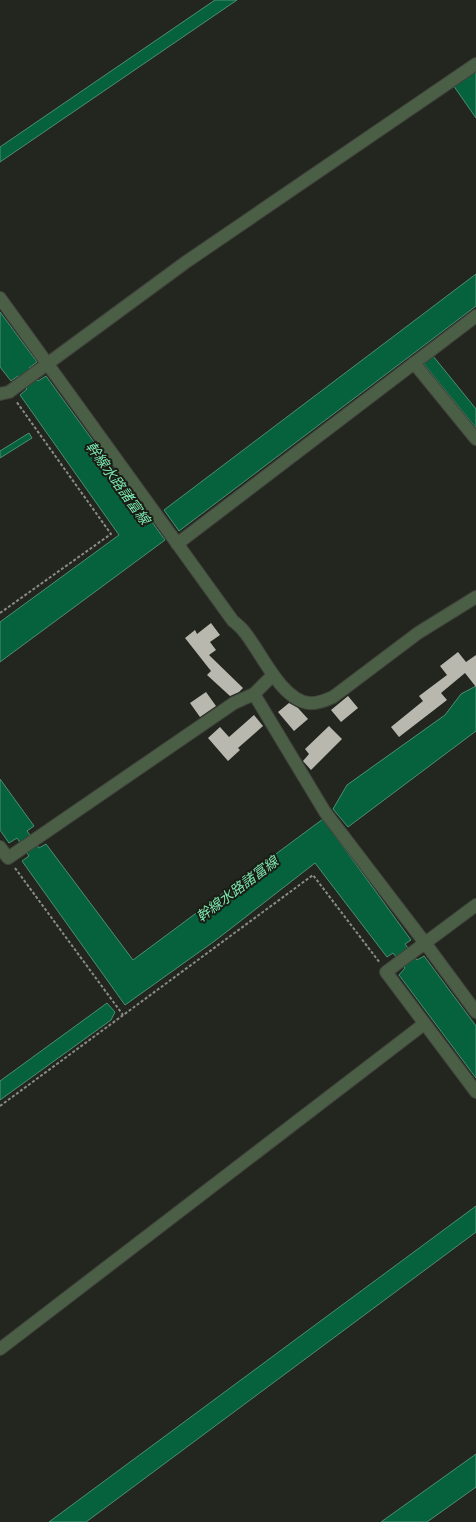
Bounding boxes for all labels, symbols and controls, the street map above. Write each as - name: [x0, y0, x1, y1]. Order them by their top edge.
- water label: 幹線水路諸富線: [83, 439, 154, 529]
- water label: 幹線水路諸富線: [193, 852, 283, 925]

